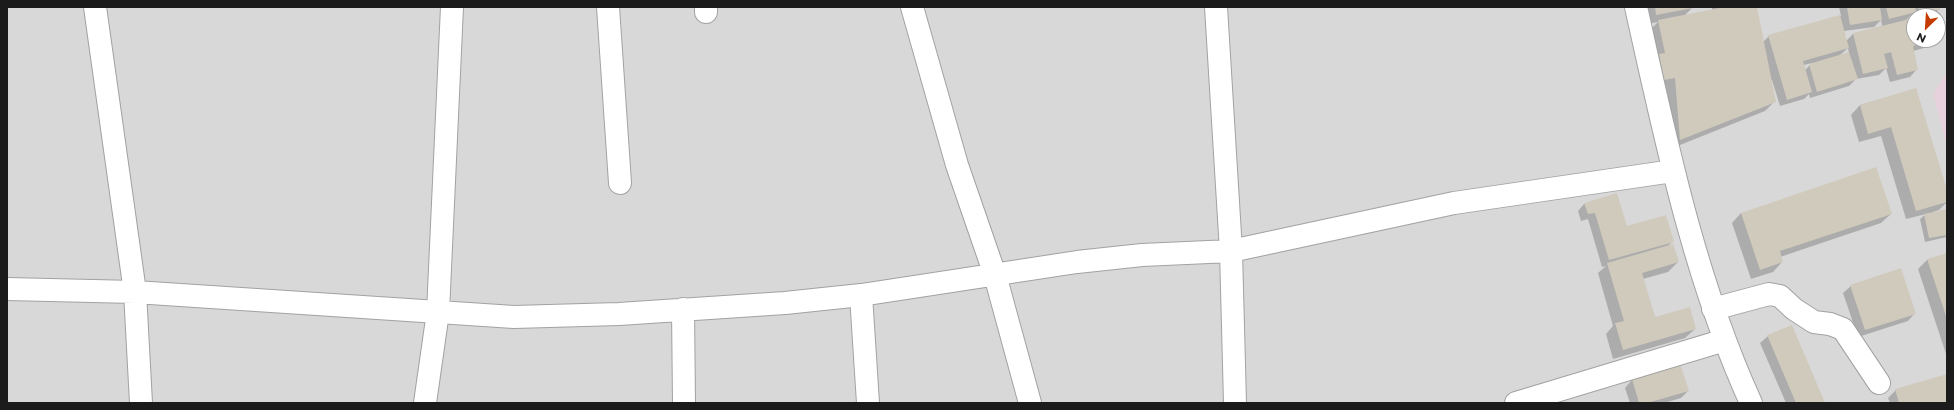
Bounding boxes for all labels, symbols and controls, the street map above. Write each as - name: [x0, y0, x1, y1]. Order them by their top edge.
- north arrow: [1906, 8, 1946, 48]
- text: N: [1914, 30, 1928, 46]

